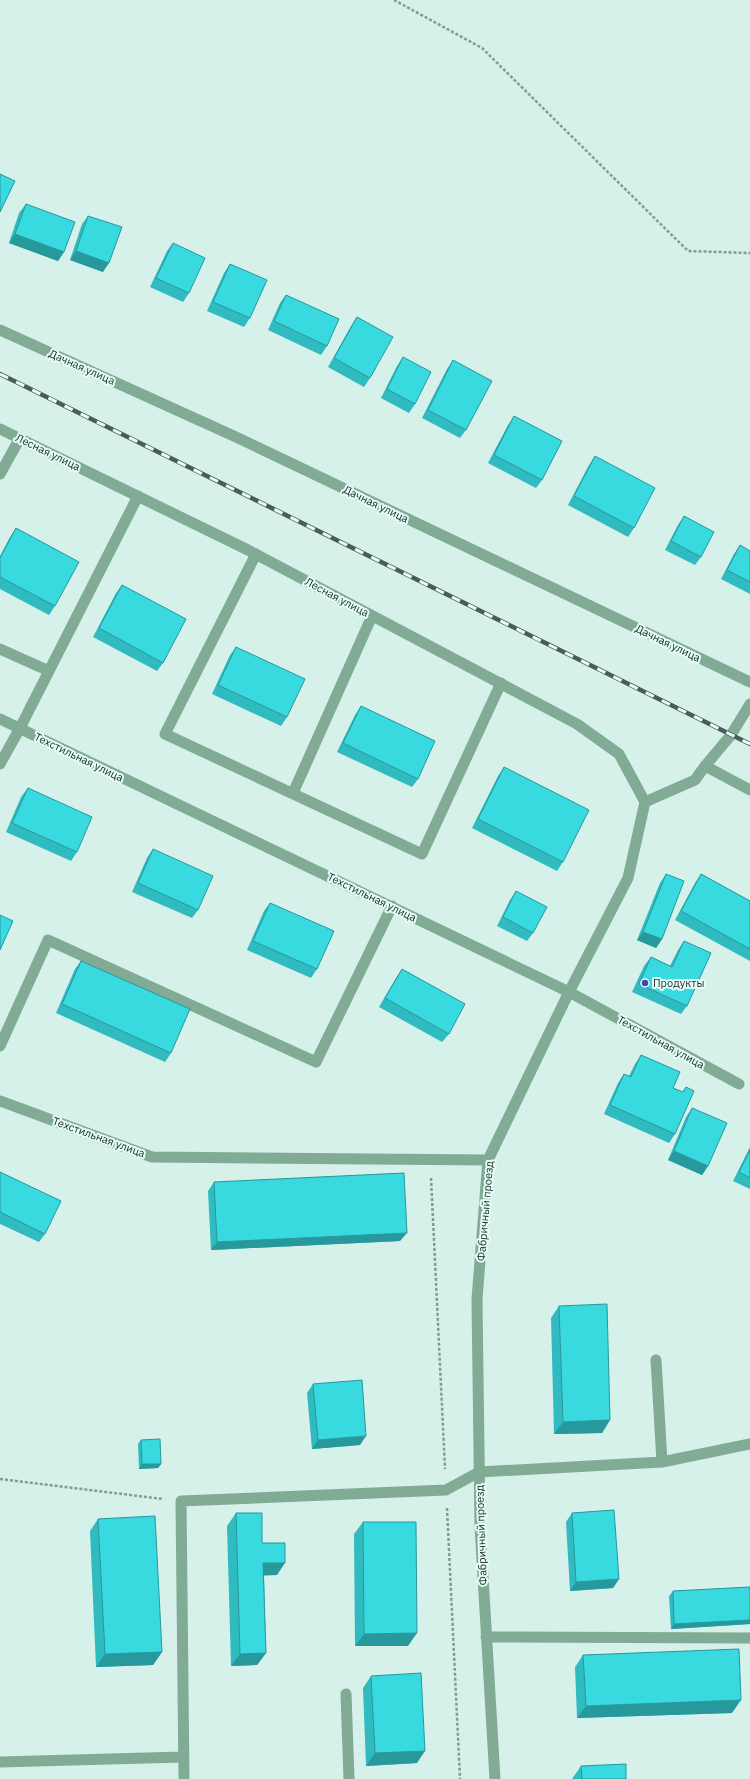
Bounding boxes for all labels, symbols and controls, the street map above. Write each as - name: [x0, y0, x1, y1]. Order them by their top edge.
- street label: Дачная улица: [47, 346, 117, 388]
- street label: Лесная улица: [13, 430, 83, 474]
- street label: Дачная улица: [341, 482, 411, 526]
- street label: Лесная улица: [303, 574, 371, 620]
- street label: Дачная улица: [633, 621, 703, 665]
- street label: Техстильная улица: [32, 729, 126, 785]
- street label: Техстильная улица: [325, 869, 419, 925]
- place label: Продукты: [653, 976, 704, 990]
- marker: Продукты: [640, 978, 650, 988]
- street label: Техстильная улица: [615, 1012, 707, 1072]
- street label: Техстильная улица: [51, 1114, 147, 1160]
- street label: Фабричный проезд: [474, 1160, 496, 1262]
- street label: Фабричный проезд: [472, 1484, 490, 1586]

